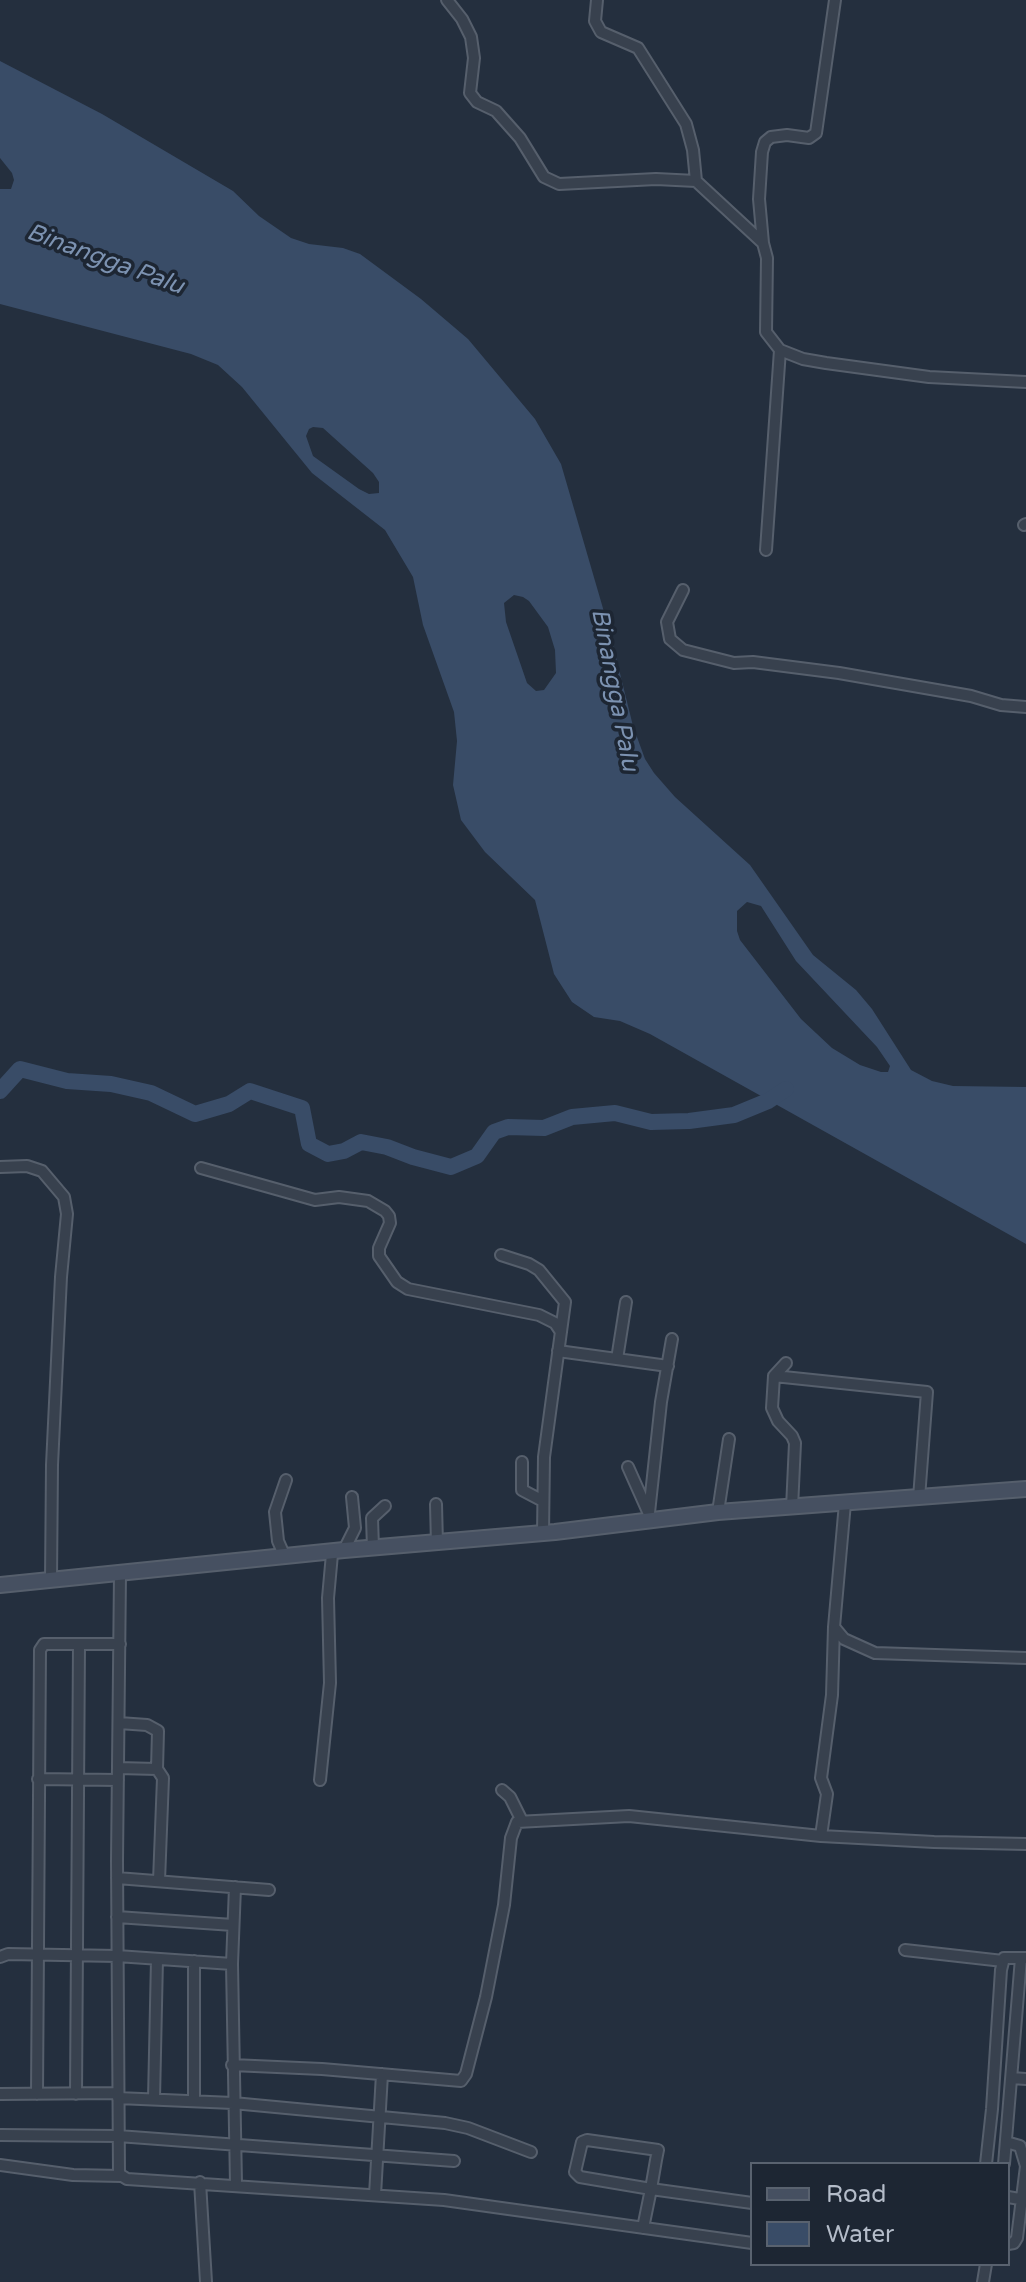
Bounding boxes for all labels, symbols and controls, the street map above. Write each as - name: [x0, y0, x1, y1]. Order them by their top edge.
- water label: Binangga Palu: [23, 218, 187, 302]
- water label: Binangga Palu: [584, 606, 644, 774]
- legend: [750, 2162, 1010, 2266]
- text: Road: [826, 2180, 886, 2209]
- text: Water: [826, 2220, 894, 2249]

